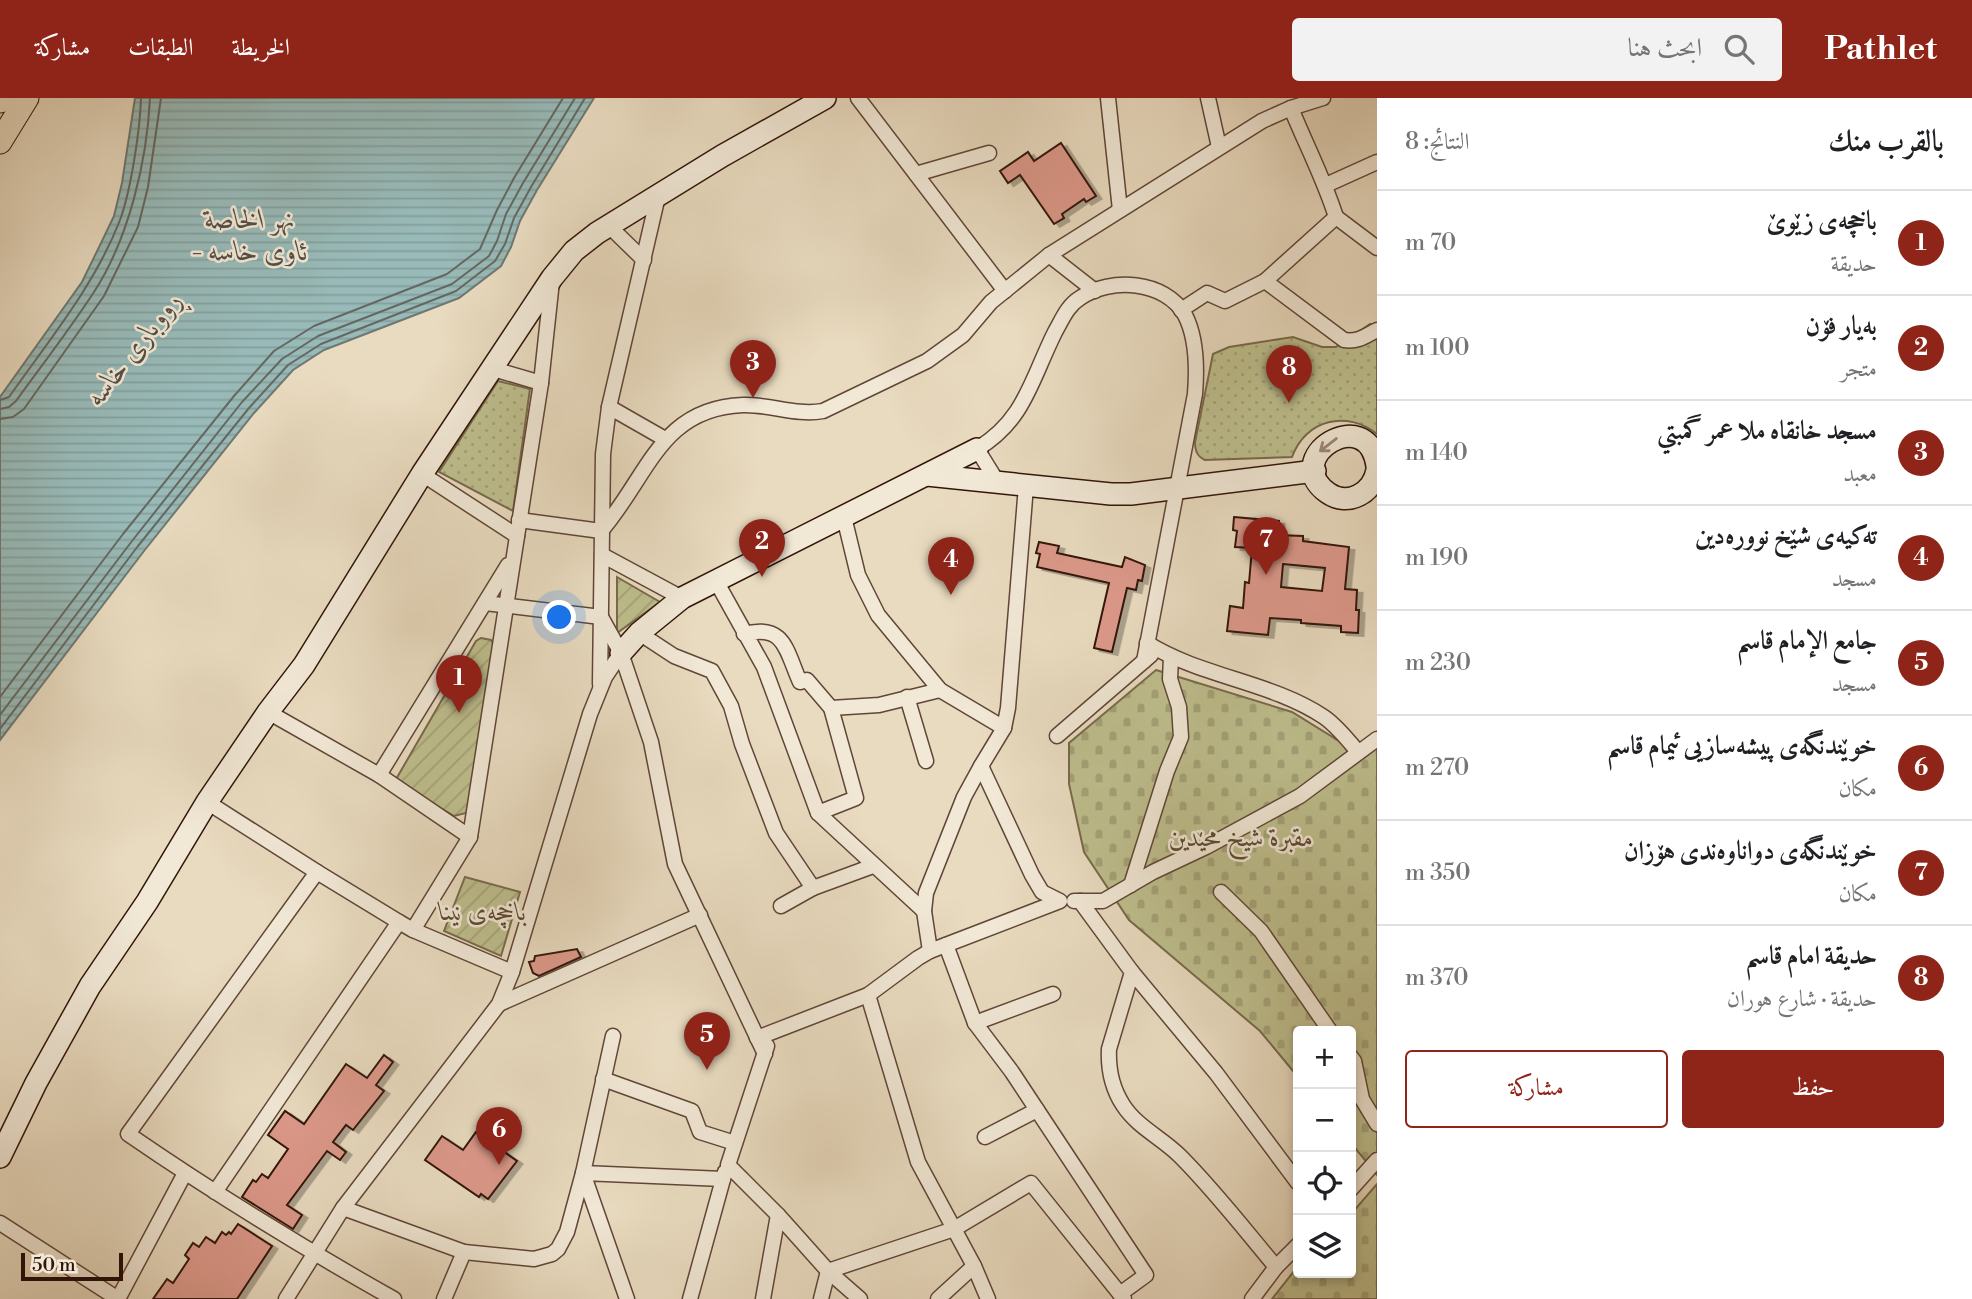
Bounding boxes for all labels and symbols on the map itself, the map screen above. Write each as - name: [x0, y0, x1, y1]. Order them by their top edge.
- water label: نهر الخاصة - ئاوی خاسە: [192, 202, 308, 269]
- water label: ڕووباری خاسە: [78, 284, 193, 416]
- pin: 3: [730, 340, 776, 398]
- pin: 8: [1266, 345, 1312, 403]
- one-way arrow: [1319, 437, 1337, 452]
- pin: 7: [1243, 517, 1289, 575]
- pin: 2: [739, 519, 785, 577]
- pin: 4: [928, 537, 974, 595]
- your location: [542, 600, 576, 634]
- pin: 1: [436, 655, 482, 713]
- park label: مقبرة شيخ محێدین: [1168, 822, 1314, 861]
- park label: باخچەی نینا: [437, 896, 527, 929]
- pin: 5: [684, 1012, 730, 1070]
- pin: 6: [476, 1107, 522, 1165]
- scale bar: [21, 1250, 122, 1282]

